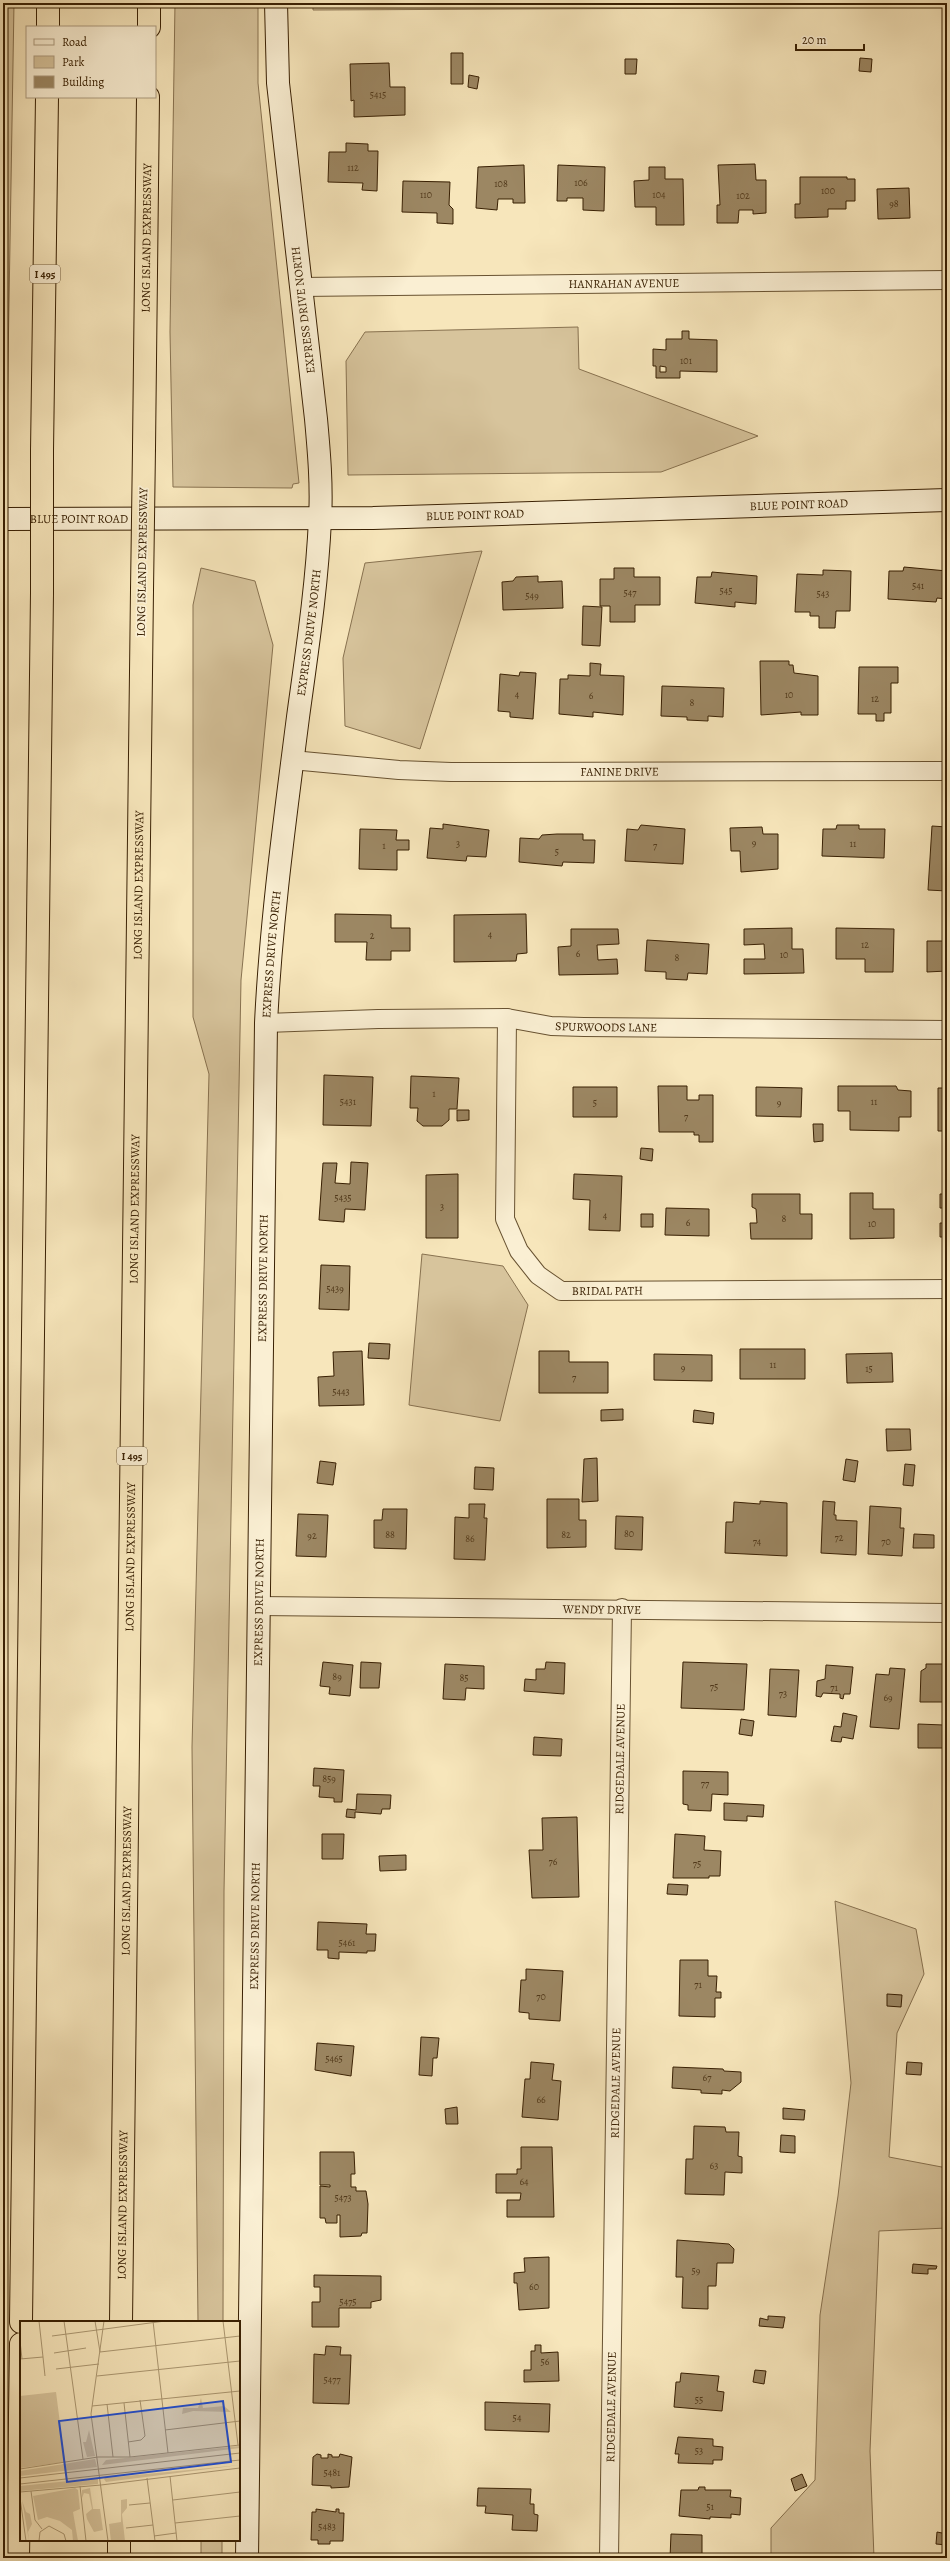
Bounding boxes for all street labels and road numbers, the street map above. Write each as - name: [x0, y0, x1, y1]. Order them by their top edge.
- street label: LONG ISLAND EXPRESSWAY: [138, 163, 155, 313]
- street label: EXPRESS DRIVE NORTH: [287, 246, 319, 374]
- road number: I 495: [30, 265, 60, 283]
- street label: HANRAHAN AVENUE: [568, 275, 679, 292]
- street label: LONG ISLAND EXPRESSWAY: [133, 487, 151, 637]
- street label: BLUE POINT ROAD: [749, 495, 848, 514]
- street label: BLUE POINT ROAD: [426, 505, 524, 524]
- street label: BLUE POINT ROAD: [30, 511, 128, 527]
- street label: EXPRESS DRIVE NORTH: [293, 568, 325, 697]
- street label: FANINE DRIVE: [580, 764, 659, 780]
- street label: LONG ISLAND EXPRESSWAY: [130, 810, 147, 960]
- street label: EXPRESS DRIVE NORTH: [258, 890, 285, 1019]
- street label: SPURWOODS LANE: [555, 1018, 657, 1036]
- street label: LONG ISLAND EXPRESSWAY: [126, 1134, 143, 1284]
- street label: EXPRESS DRIVE NORTH: [254, 1214, 272, 1342]
- street label: BRIDAL PATH: [572, 1283, 643, 1299]
- road number: I 495: [117, 1447, 147, 1465]
- street label: LONG ISLAND EXPRESSWAY: [121, 1482, 139, 1632]
- street label: EXPRESS DRIVE NORTH: [250, 1538, 268, 1666]
- street label: WENDY DRIVE: [562, 1601, 641, 1618]
- street label: RIDGEDALE AVENUE: [611, 1704, 629, 1815]
- street label: LONG ISLAND EXPRESSWAY: [117, 1806, 135, 1956]
- street label: EXPRESS DRIVE NORTH: [246, 1862, 264, 1990]
- street label: RIDGEDALE AVENUE: [607, 2028, 624, 2139]
- street label: LONG ISLAND EXPRESSWAY: [114, 2130, 131, 2280]
- street label: RIDGEDALE AVENUE: [602, 2352, 620, 2463]

